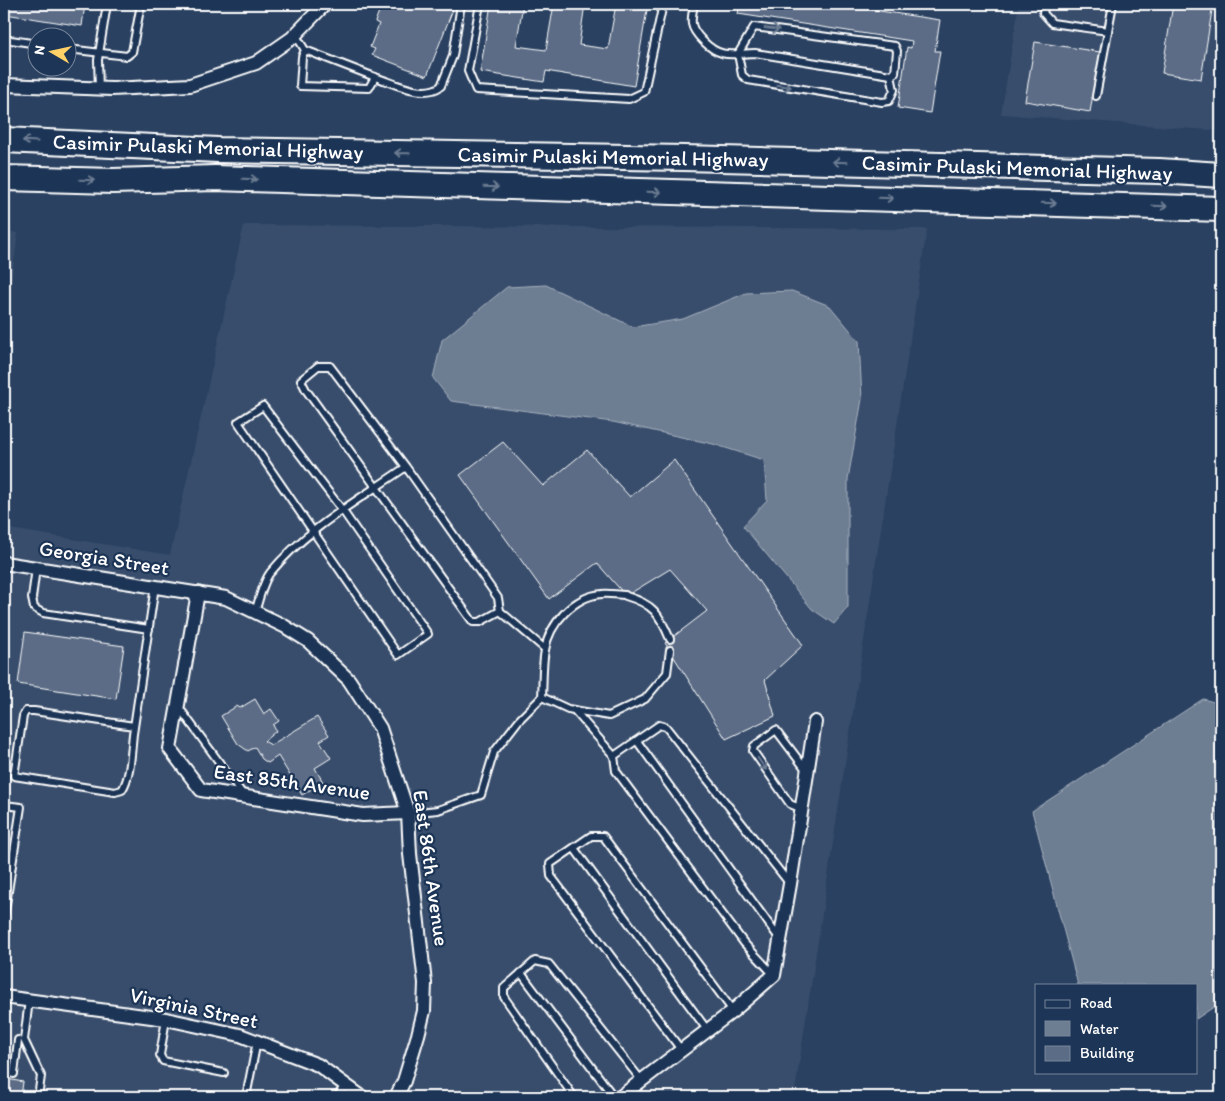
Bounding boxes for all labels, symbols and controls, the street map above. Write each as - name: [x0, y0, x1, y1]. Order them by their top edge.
- one-way arrow: [763, 24, 779, 34]
- north arrow: [28, 28, 78, 78]
- text: N: [31, 44, 49, 56]
- one-way arrow: [775, 82, 791, 92]
- street label: Casimir Pulaski Memorial Highway: [52, 129, 364, 164]
- one-way arrow: [22, 137, 38, 146]
- street label: Casimir Pulaski Memorial Highway: [457, 141, 769, 172]
- one-way arrow: [394, 148, 410, 158]
- street label: Casimir Pulaski Memorial Highway: [861, 150, 1173, 185]
- one-way arrow: [833, 158, 849, 167]
- one-way arrow: [242, 174, 258, 184]
- one-way arrow: [79, 175, 95, 185]
- one-way arrow: [483, 182, 499, 192]
- one-way arrow: [646, 187, 662, 197]
- one-way arrow: [878, 194, 894, 203]
- one-way arrow: [1040, 198, 1056, 208]
- one-way arrow: [1152, 201, 1168, 210]
- street label: Georgia Street: [37, 535, 171, 580]
- one-way arrow: [757, 757, 767, 771]
- street label: East 85th Avenue: [212, 758, 372, 805]
- street label: East 86th Avenue: [408, 788, 455, 948]
- street label: Virginia Street: [128, 982, 261, 1033]
- legend: [1035, 984, 1198, 1074]
- text: Road: [1080, 994, 1113, 1012]
- text: Water: [1080, 1020, 1119, 1038]
- text: Building: [1080, 1044, 1134, 1062]

